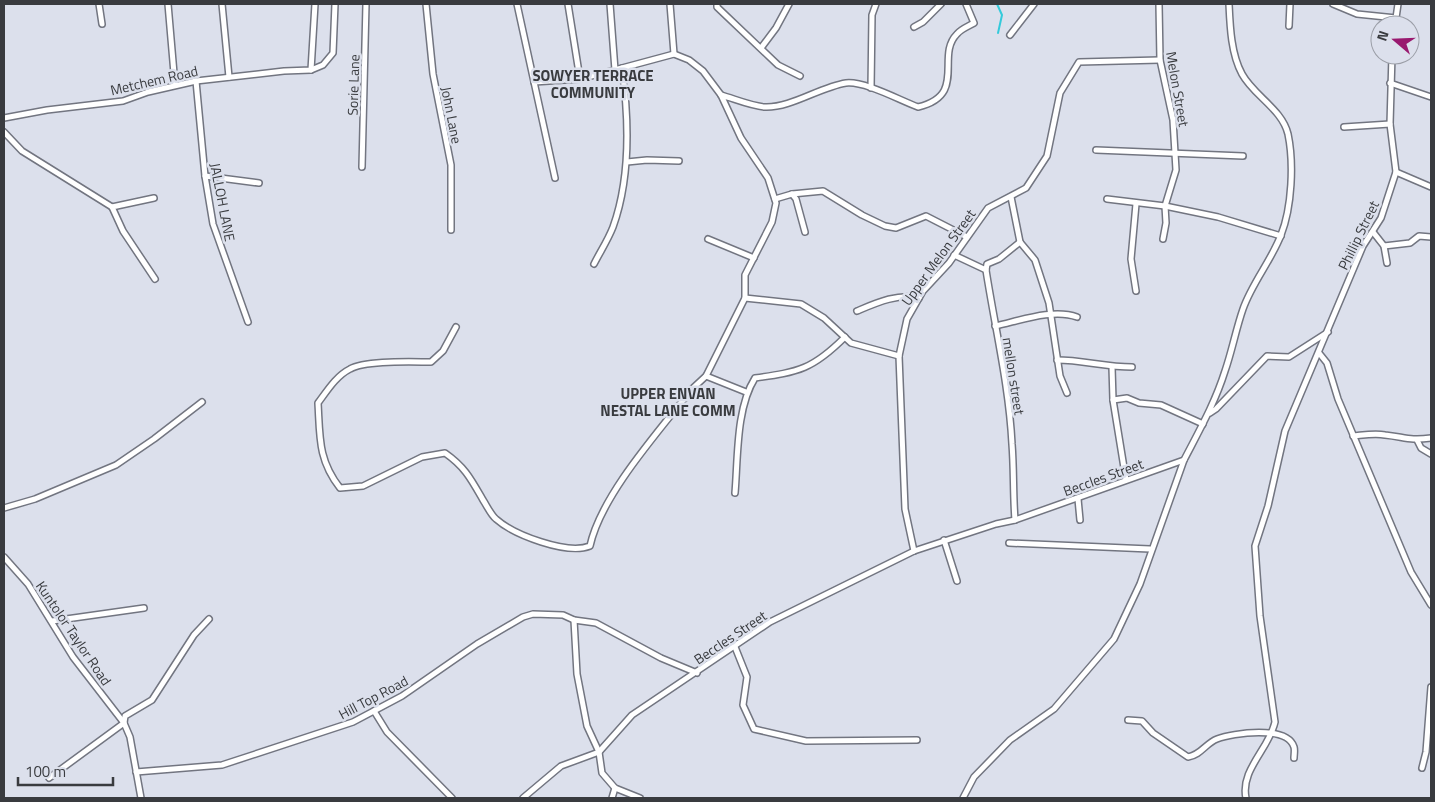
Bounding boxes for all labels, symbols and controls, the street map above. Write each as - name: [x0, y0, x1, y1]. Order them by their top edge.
- north arrow: [1370, 15, 1420, 65]
- text: N: [1371, 28, 1394, 44]
- street label: Melon Street: [1161, 50, 1195, 128]
- street label: Sorie Lane: [341, 54, 365, 116]
- street label: Metchem Road: [108, 60, 200, 100]
- district label: SOWYER TERRACE COMMUNITY: [532, 64, 654, 104]
- street label: John Lane: [436, 85, 468, 145]
- street label: JALLOH LANE: [205, 161, 241, 243]
- street label: Phillip Street: [1332, 197, 1384, 273]
- street label: Upper Melon Street: [896, 204, 980, 310]
- street label: mellon street: [997, 336, 1031, 416]
- district label: UPPER ENVAN NESTAL LANE COMM: [600, 382, 736, 422]
- street label: Beccles Street: [1060, 453, 1146, 501]
- street label: Kuntolor Taylor Road: [31, 576, 117, 690]
- street label: Beccles Street: [689, 605, 771, 669]
- street label: Hill Top Road: [334, 670, 412, 724]
- scale bar: [18, 754, 112, 786]
- text: 100 m: [25, 760, 66, 783]

